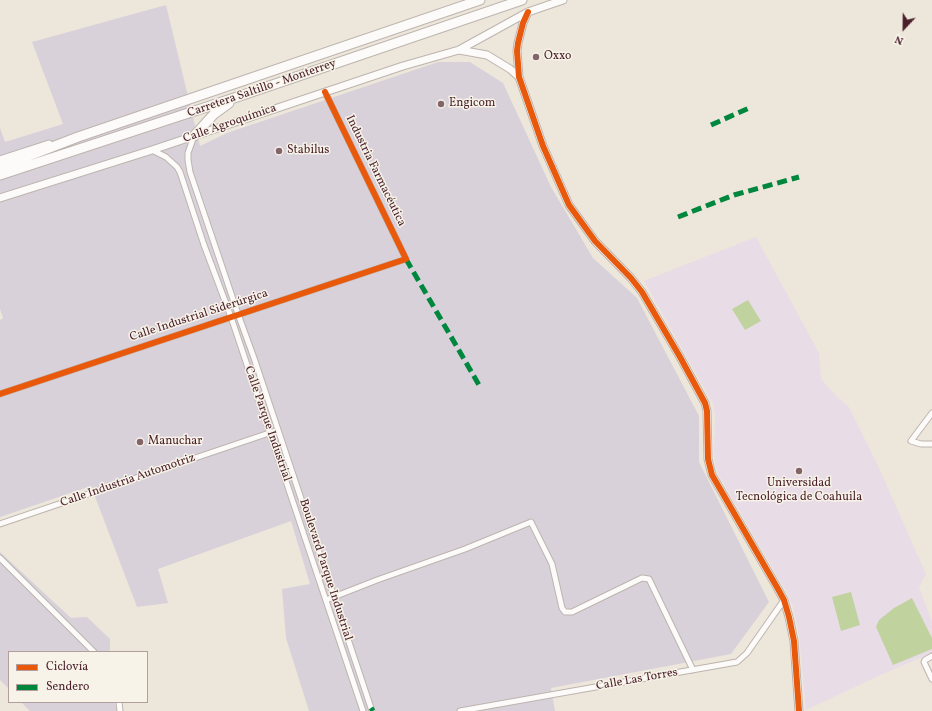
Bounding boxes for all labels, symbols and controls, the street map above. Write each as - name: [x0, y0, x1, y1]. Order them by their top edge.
- north arrow: [884, 8, 924, 48]
- text: N: [893, 31, 906, 48]
- place label: Oxxo: [544, 50, 571, 64]
- marker: Oxxo: [531, 52, 541, 62]
- street label: Carretera Saltillo - Monterrey: [186, 57, 338, 121]
- place label: Engicom: [449, 97, 495, 111]
- marker: Engicom: [436, 99, 446, 109]
- street label: Calle Agroquímica: [182, 101, 278, 147]
- street label: Industria Farmacéutica: [342, 113, 408, 229]
- place label: Stabilus: [287, 144, 329, 158]
- marker: Stabilus: [274, 146, 284, 156]
- street label: Calle Industrial Siderúrgica: [128, 287, 270, 345]
- street label: Calle Parque Industrial: [241, 364, 293, 484]
- place label: Manuchar: [148, 435, 202, 449]
- marker: Manuchar: [135, 437, 145, 447]
- street label: Calle Industria Automotriz: [59, 451, 197, 511]
- marker: Universidad Tecnológica de Coahuila: [794, 466, 804, 476]
- place label: Universidad Tecnológica de Coahuila: [736, 477, 862, 505]
- street label: Boulevard Parque Industrial: [295, 497, 355, 643]
- legend: [8, 651, 148, 703]
- text: Ciclovía: [46, 659, 88, 675]
- street label: Calle Las Torres: [595, 666, 679, 694]
- text: Sendero: [46, 679, 89, 695]

